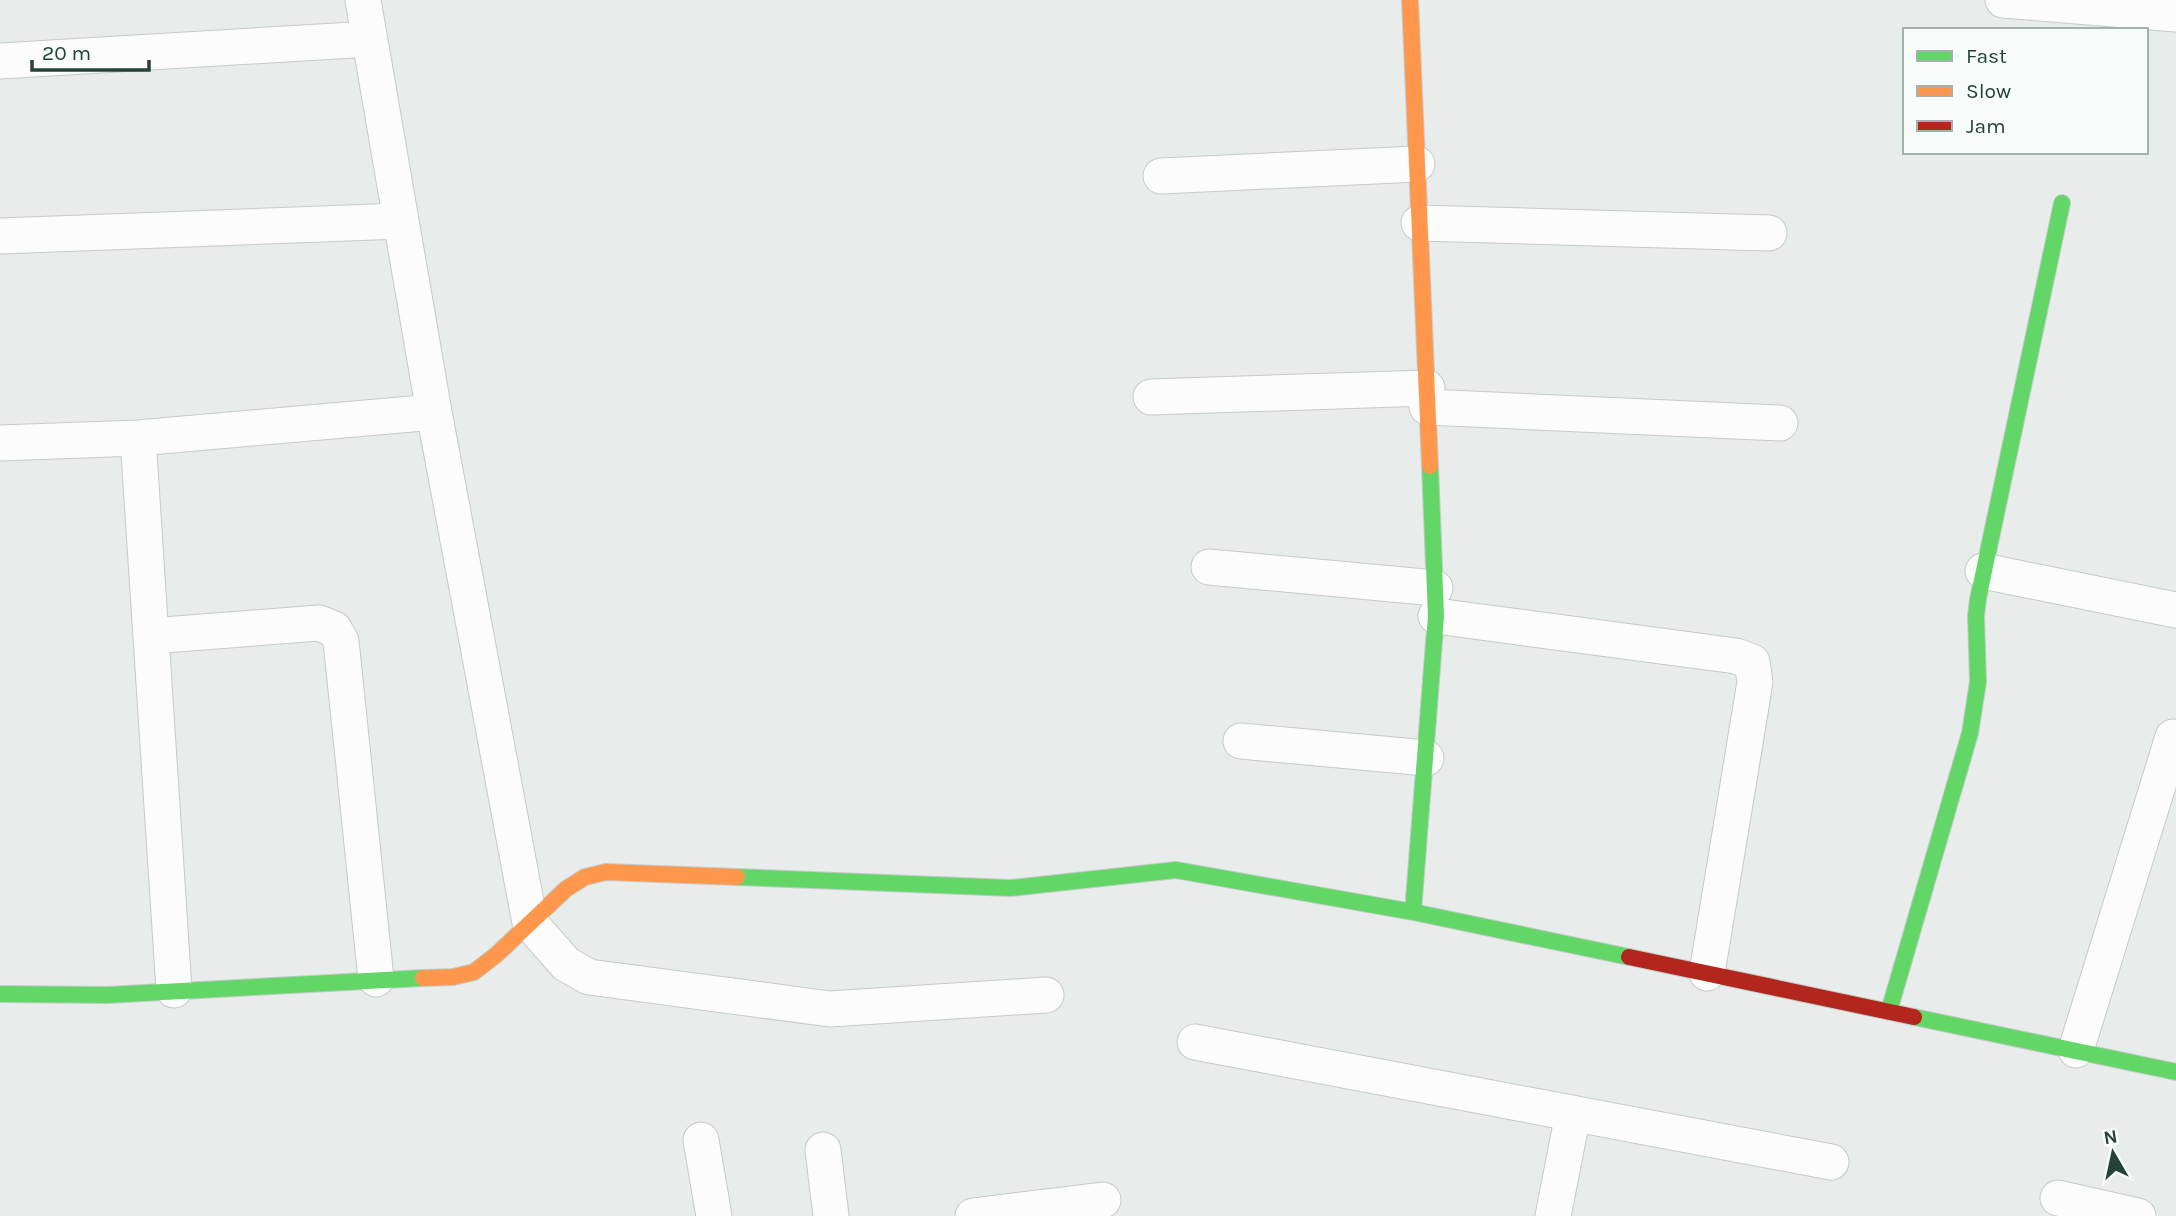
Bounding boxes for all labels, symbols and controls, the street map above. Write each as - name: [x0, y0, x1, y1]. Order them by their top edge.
- scale bar: [32, 28, 149, 72]
- legend: [1903, 28, 2148, 154]
- text: 20 m: [42, 41, 91, 65]
- text: Fast: [1966, 44, 2007, 68]
- text: Slow: [1966, 79, 2011, 103]
- text: Jam: [1966, 114, 2006, 138]
- north arrow: [2078, 1118, 2148, 1188]
- text: N: [2102, 1125, 2119, 1149]

